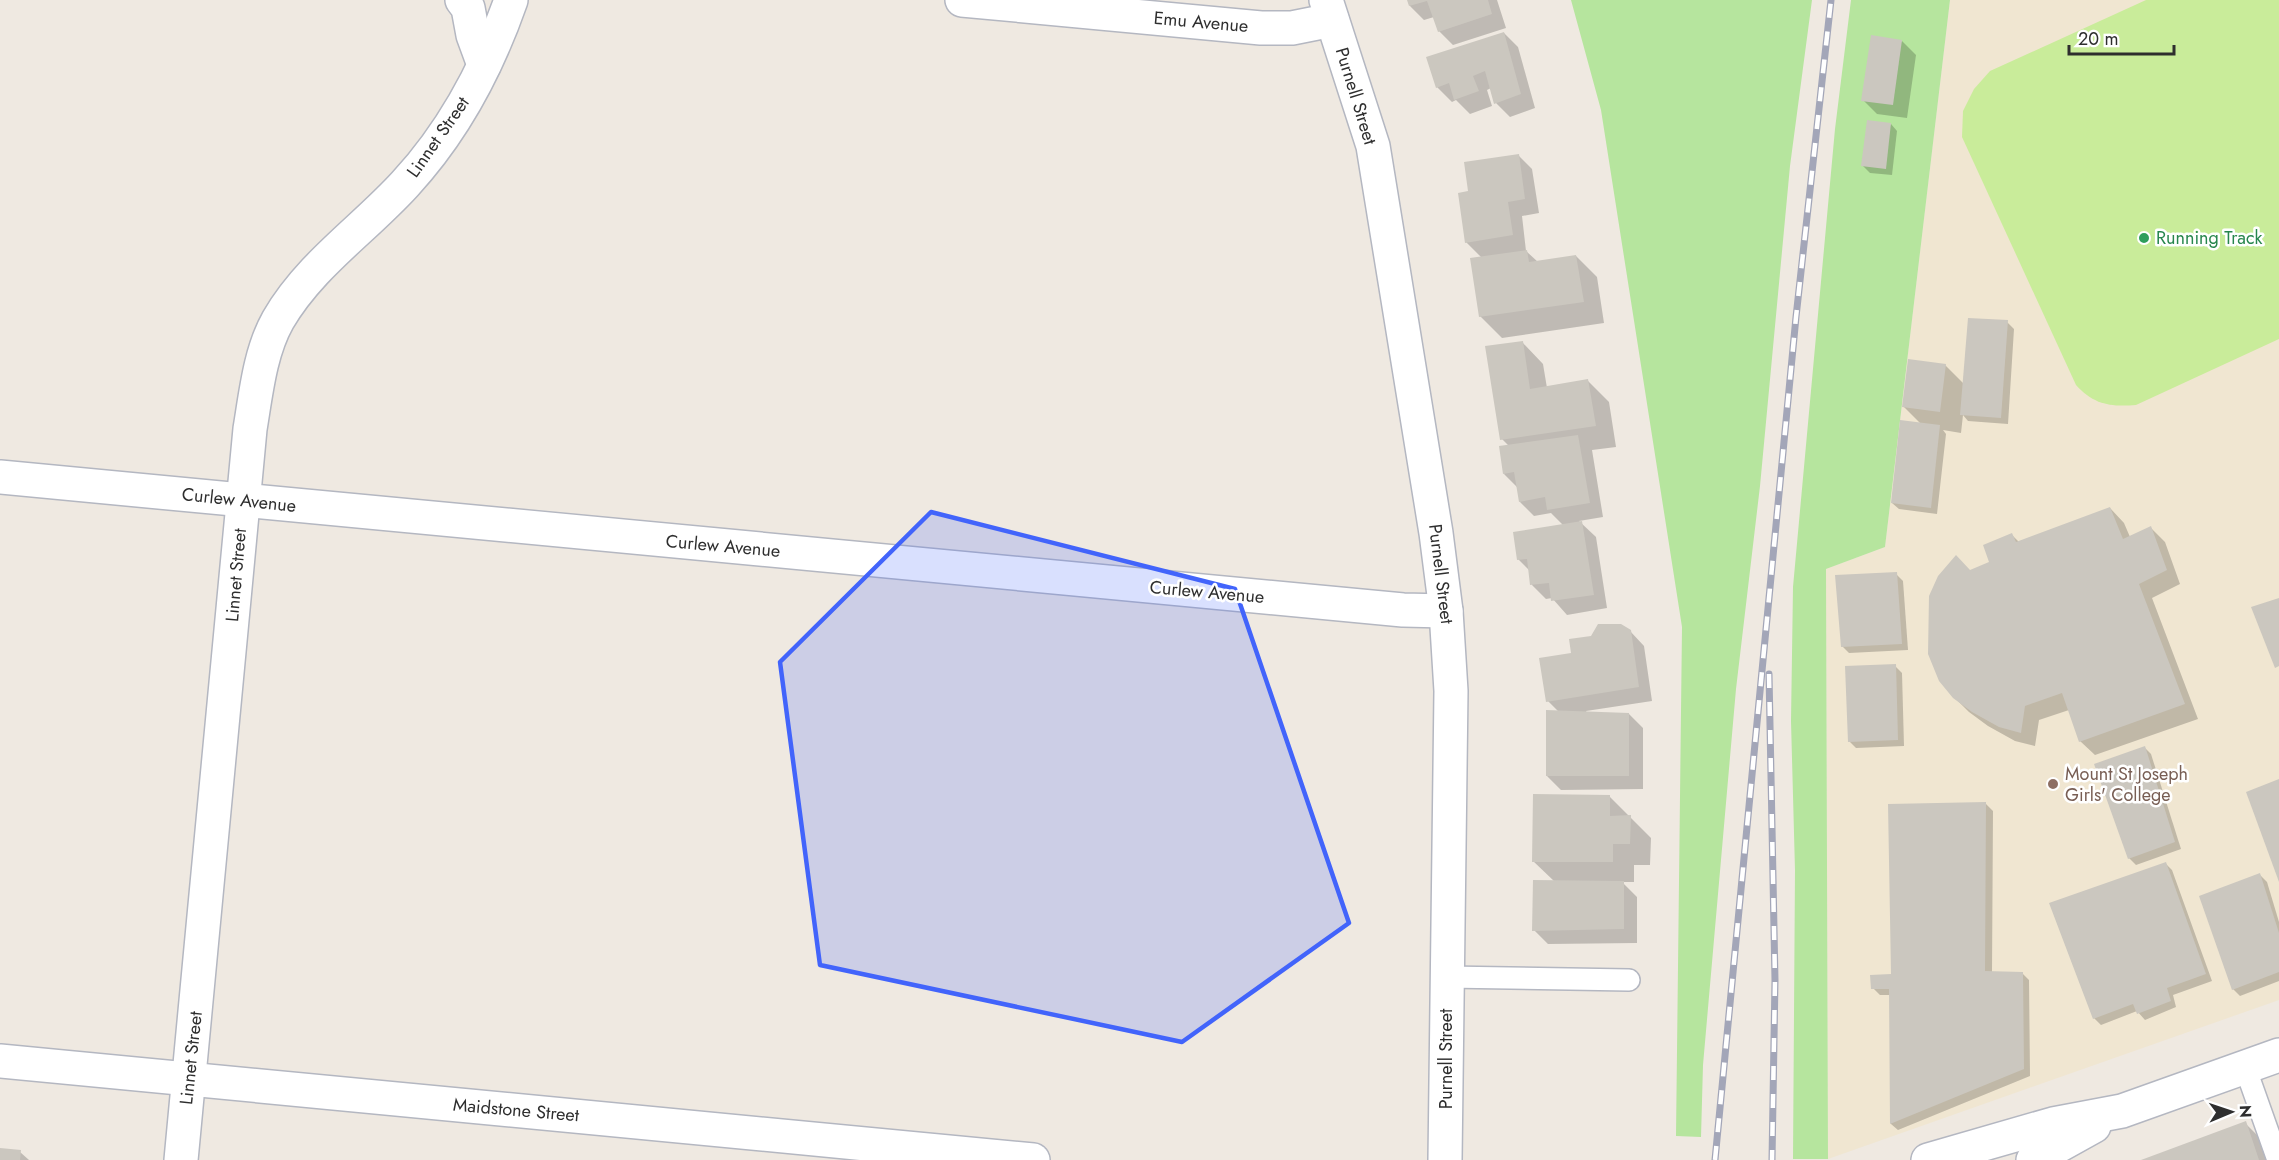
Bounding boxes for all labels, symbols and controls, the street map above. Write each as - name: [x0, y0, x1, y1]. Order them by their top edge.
- street label: Emu Avenue: [1153, 5, 1249, 39]
- scale bar: [2069, 18, 2174, 56]
- text: 20 m: [2078, 26, 2118, 52]
- street label: Purnell Street: [1329, 44, 1383, 148]
- street label: Linnet Street: [401, 91, 476, 183]
- place label: Running Track: [2156, 225, 2263, 251]
- marker: Running Track: [2137, 231, 2151, 245]
- street label: Curlew Avenue: [181, 481, 297, 519]
- street label: Purnell Street: [1422, 523, 1460, 626]
- street label: Linnet Street: [219, 527, 253, 623]
- street label: Curlew Avenue: [665, 528, 781, 564]
- street label: Curlew Avenue: [1149, 574, 1265, 610]
- place label: Mount St Joseph Girls' College: [2065, 761, 2188, 808]
- marker: Mount St Joseph Girls' College: [2046, 777, 2060, 791]
- street label: Purnell Street: [1433, 1008, 1459, 1109]
- street label: Linnet Street: [173, 1009, 209, 1106]
- north arrow: [2201, 1082, 2261, 1142]
- street label: Maidstone Street: [452, 1092, 581, 1129]
- text: N: [2234, 1105, 2257, 1118]

